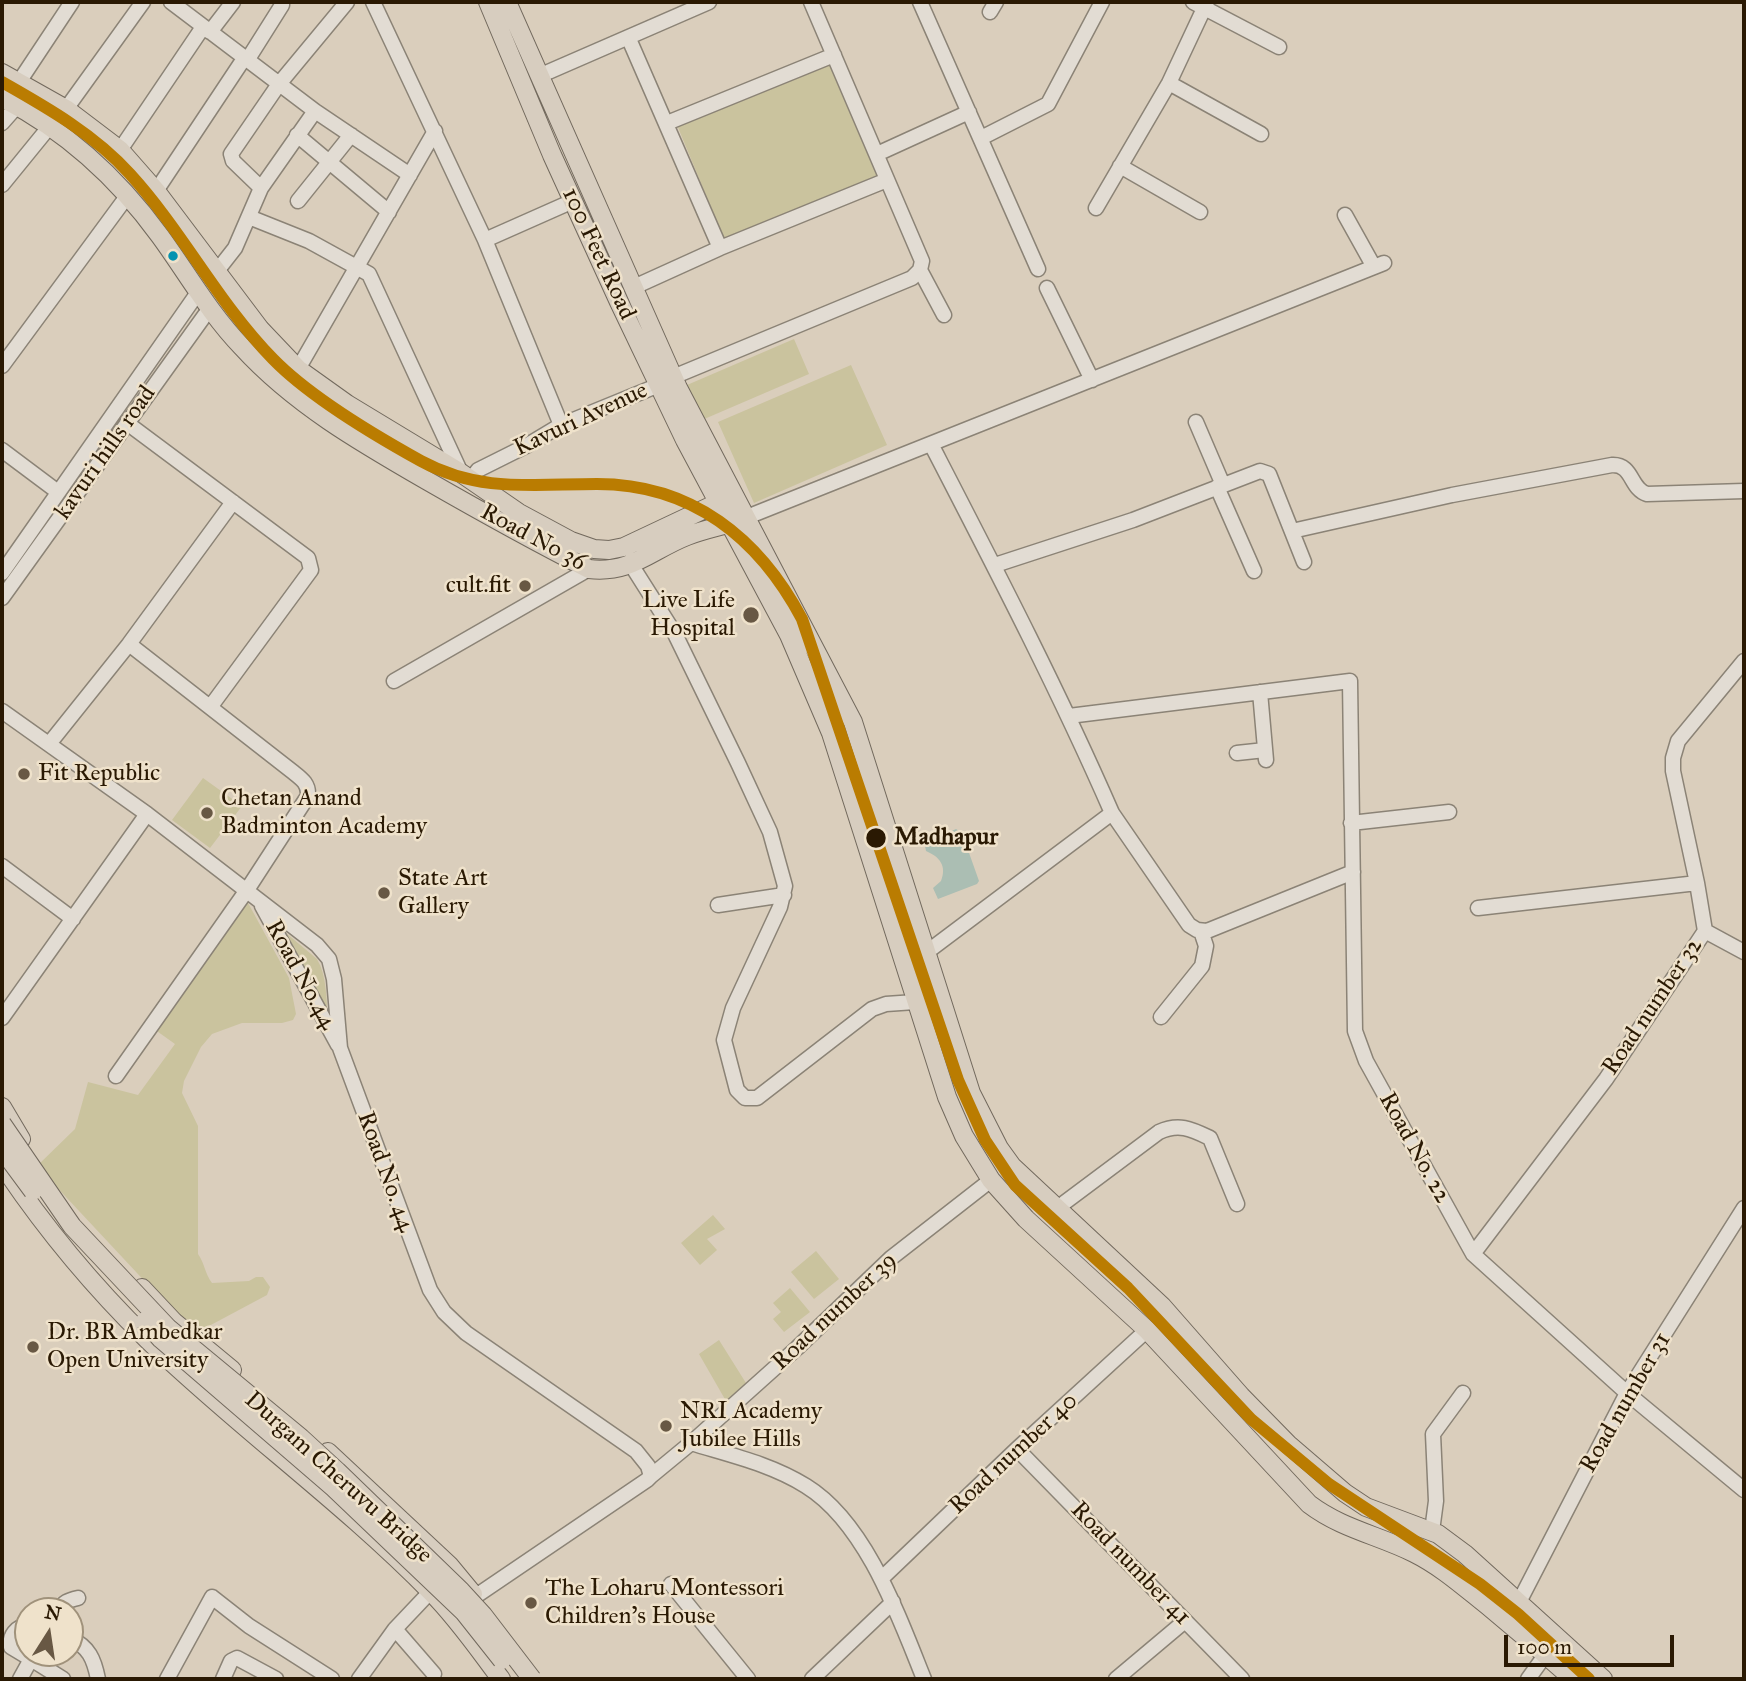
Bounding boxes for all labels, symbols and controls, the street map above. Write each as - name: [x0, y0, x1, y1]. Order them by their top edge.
- street label: 100 Feet Road: [555, 183, 641, 325]
- unlabelled marker: [166, 249, 180, 263]
- street label: Kavuri Avenue: [510, 376, 652, 464]
- street label: kavuri hills road: [49, 381, 163, 525]
- street label: Road No 36: [475, 498, 591, 578]
- place label: cult.fit: [446, 572, 511, 600]
- marker: cult.fit: [517, 578, 533, 594]
- place label: Live Life Hospital: [642, 587, 735, 643]
- marker: Live Life Hospital: [741, 605, 761, 625]
- place label: Fit Republic: [38, 760, 160, 788]
- marker: Fit Republic: [16, 766, 32, 782]
- place label: Chetan Anand Badminton Academy: [221, 785, 427, 841]
- marker: Chetan Anand Badminton Academy: [199, 805, 215, 821]
- place label: Madhapur: [894, 824, 998, 852]
- marker: Madhapur: [864, 826, 888, 850]
- place label: State Art Gallery: [398, 865, 488, 921]
- marker: State Art Gallery: [376, 885, 392, 901]
- street label: Road No.44: [258, 915, 342, 1035]
- street label: Road number 32: [1597, 933, 1709, 1081]
- street label: Road No. 22: [1372, 1088, 1456, 1208]
- street label: Road No. 44: [350, 1108, 420, 1236]
- street label: Road number 39: [767, 1247, 903, 1377]
- place label: Dr. BR Ambedkar Open University: [47, 1319, 223, 1375]
- street label: Road number 31: [1574, 1328, 1678, 1478]
- marker: Dr. BR Ambedkar Open University: [25, 1339, 41, 1355]
- street label: Durgam Cheruvu Bridge: [238, 1386, 438, 1570]
- street label: Road number 40: [944, 1387, 1084, 1521]
- place label: NRI Academy Jubilee Hills: [680, 1398, 822, 1454]
- marker: NRI Academy Jubilee Hills: [658, 1418, 674, 1434]
- street label: Road number 41: [1064, 1496, 1196, 1632]
- place label: The Loharu Montessori Children's House: [545, 1575, 784, 1631]
- marker: The Loharu Montessori Children's House: [523, 1595, 539, 1611]
- north arrow: [14, 1597, 84, 1667]
- text: N: [43, 1600, 63, 1626]
- scale bar: [1508, 1622, 1678, 1666]
- text: 100 m: [1517, 1634, 1572, 1660]

